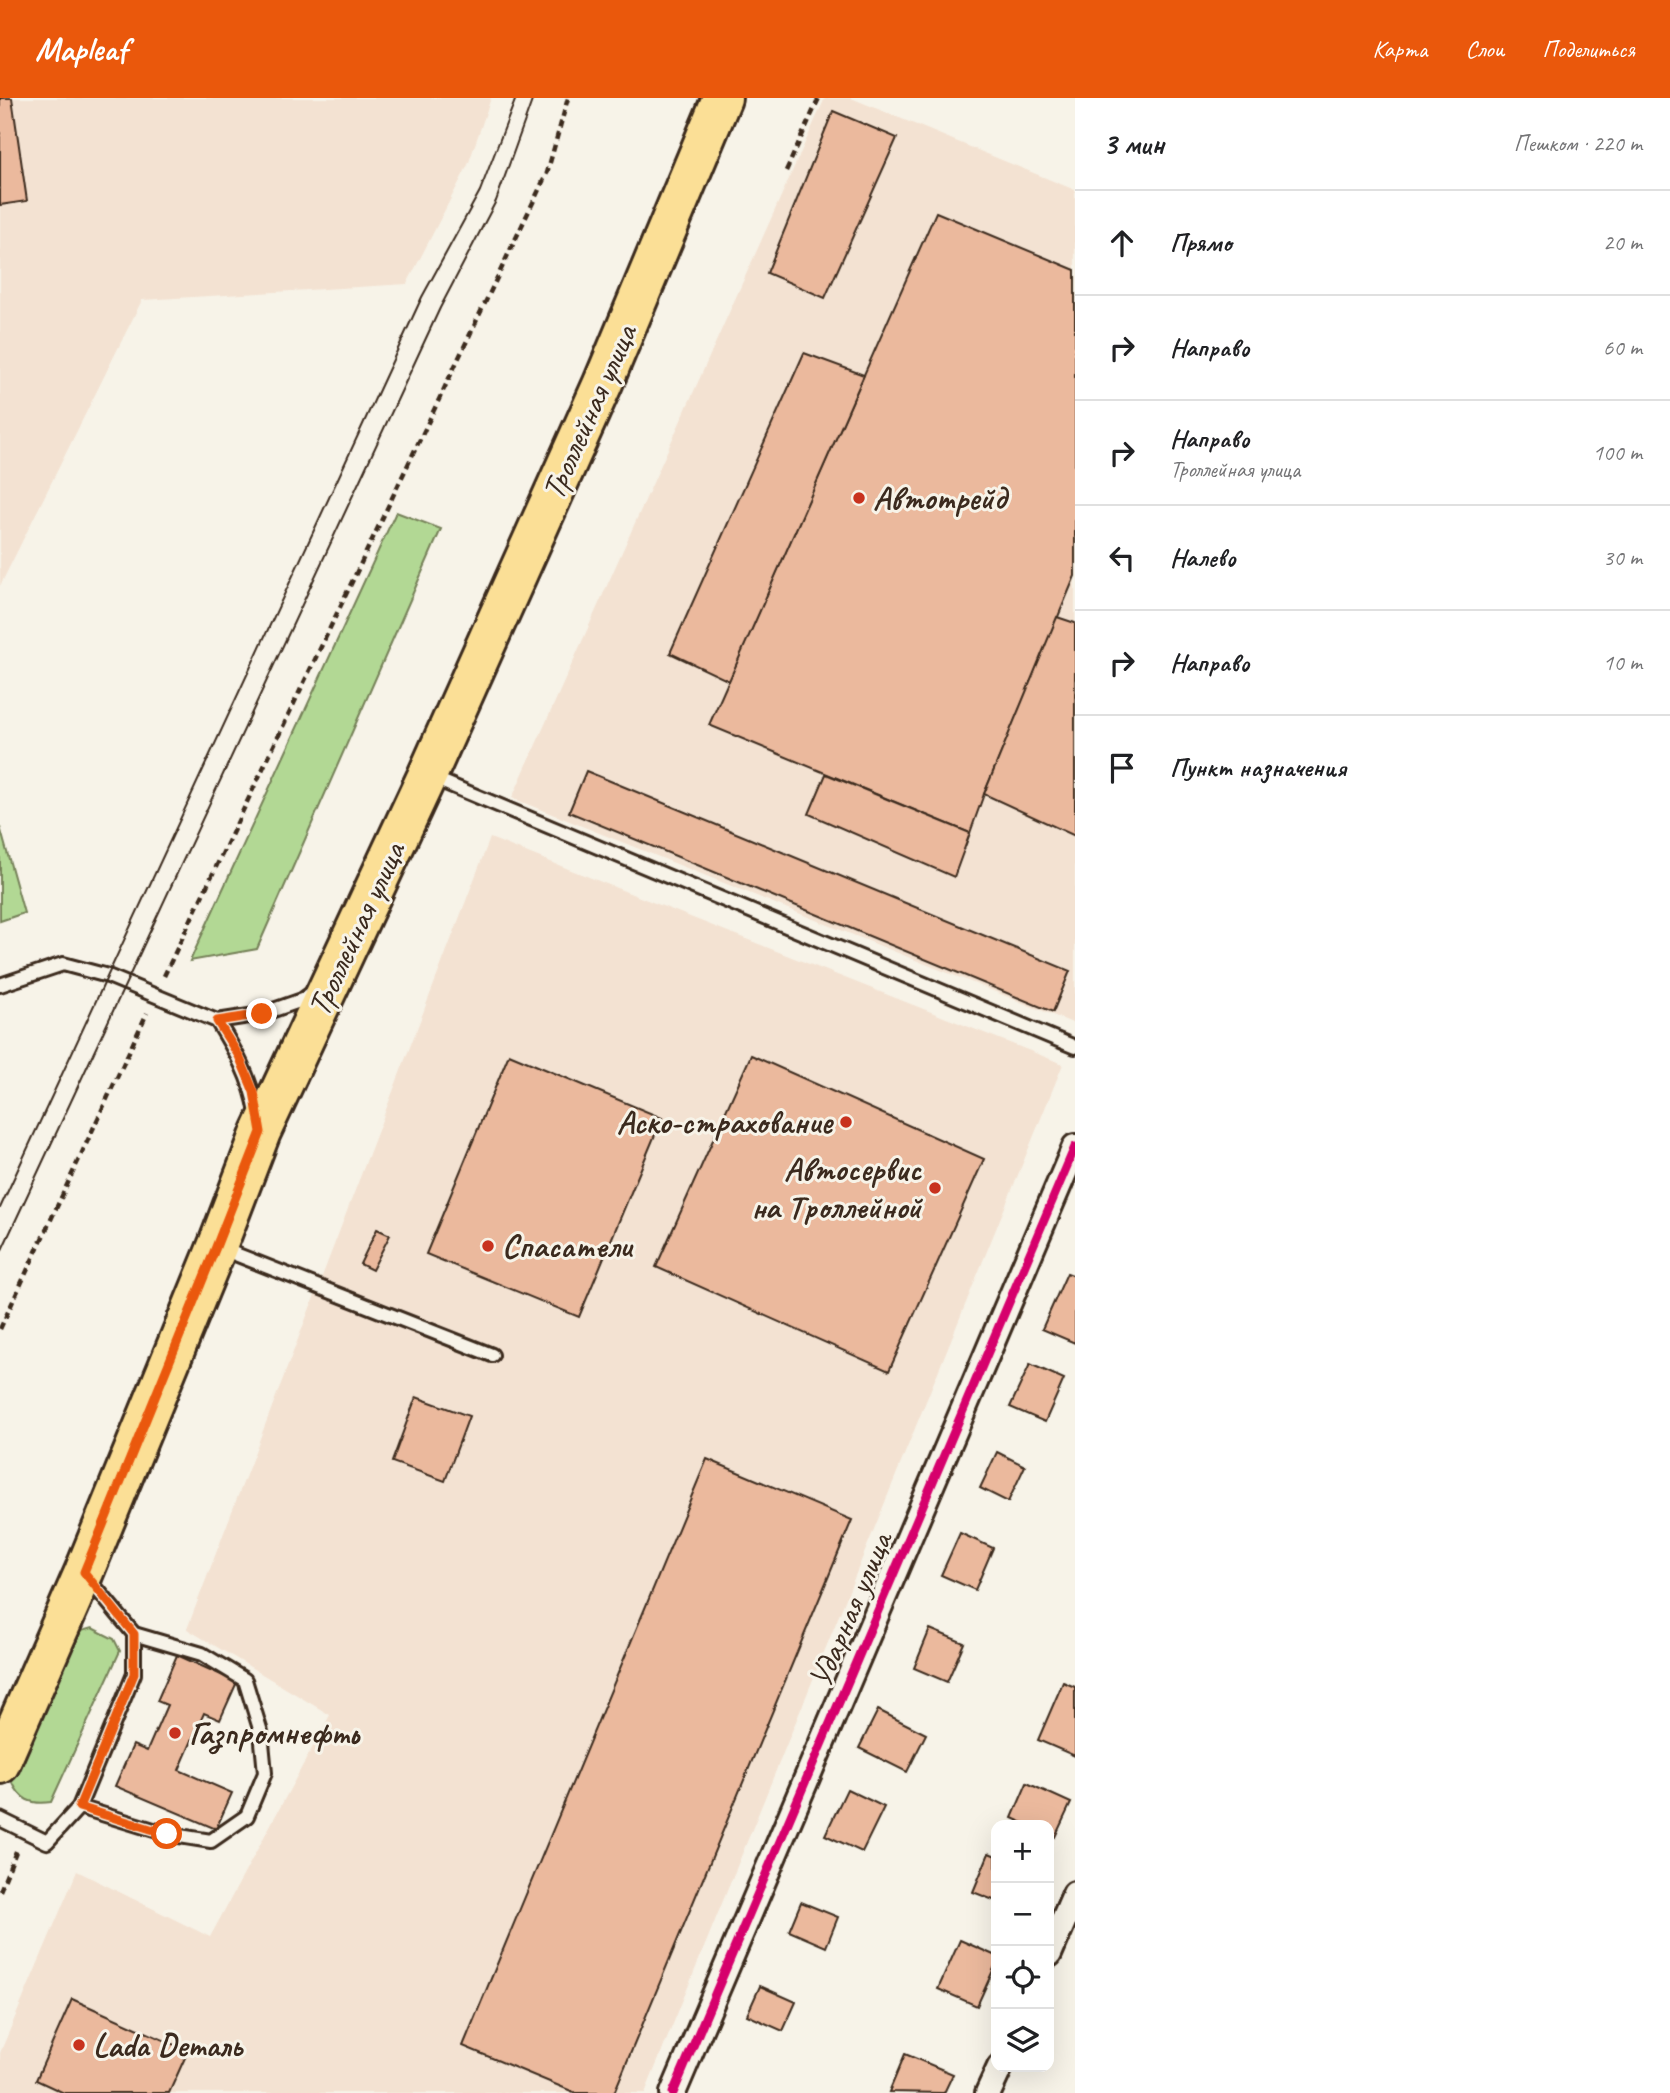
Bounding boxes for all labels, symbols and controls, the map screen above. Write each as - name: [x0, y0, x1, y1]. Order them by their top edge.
- text: Mapleaf: [35, 28, 127, 70]
- text: Карта: [1373, 34, 1427, 64]
- text: Слои: [1465, 34, 1504, 64]
- text: Поделиться: [1542, 34, 1635, 64]
- text: 3 мин: [1103, 125, 1164, 163]
- text: Пешком · 220 m: [1514, 129, 1642, 158]
- icon: ahead: [1103, 224, 1141, 262]
- text: Прямо: [1170, 226, 1232, 259]
- text: 20 m: [1603, 228, 1642, 257]
- street label: Троллейная улица: [532, 317, 647, 506]
- icon: right: [1103, 329, 1141, 367]
- text: Направо: [1170, 331, 1249, 364]
- text: 60 m: [1603, 333, 1642, 362]
- text: Направо: [1170, 422, 1249, 455]
- icon: right: [1103, 434, 1141, 472]
- text: 100 m: [1593, 438, 1642, 467]
- text: Троллейная улица: [1170, 455, 1300, 484]
- place label: Автотрейд: [873, 477, 1009, 519]
- marker: Автотрейд: [851, 490, 867, 506]
- icon: left: [1103, 539, 1141, 577]
- text: Налево: [1170, 541, 1236, 574]
- text: 30 m: [1603, 543, 1642, 572]
- icon: right: [1103, 644, 1141, 682]
- text: Направо: [1170, 646, 1249, 679]
- text: 10 m: [1603, 648, 1642, 677]
- icon: arrive: [1103, 749, 1141, 787]
- text: Пункт назначения: [1170, 751, 1346, 784]
- street label: Троллейная улица: [297, 834, 415, 1023]
- route end: [246, 998, 277, 1029]
- place label: Аско-страхование: [617, 1101, 834, 1143]
- marker: Аско-страхование: [838, 1114, 854, 1130]
- place label: Автосервис на Троллейной: [751, 1148, 923, 1228]
- marker: Автосервис на Троллейной: [927, 1180, 943, 1196]
- place label: Спасатели: [502, 1225, 634, 1267]
- marker: Спасатели: [480, 1238, 496, 1254]
- street label: Ударная улица: [799, 1524, 902, 1694]
- place label: Газпромнефть: [189, 1712, 361, 1755]
- marker: Газпромнефть: [167, 1725, 183, 1741]
- route start: [151, 1818, 182, 1849]
- map controls: [991, 1820, 1054, 2072]
- button: +: [991, 1820, 1054, 1883]
- button: −: [991, 1883, 1054, 1946]
- button: locate: [991, 1946, 1054, 2009]
- button: layers: [991, 2009, 1054, 2072]
- place label: Lada Dеталь: [93, 2024, 244, 2066]
- marker: Lada Dеталь: [71, 2037, 87, 2053]

